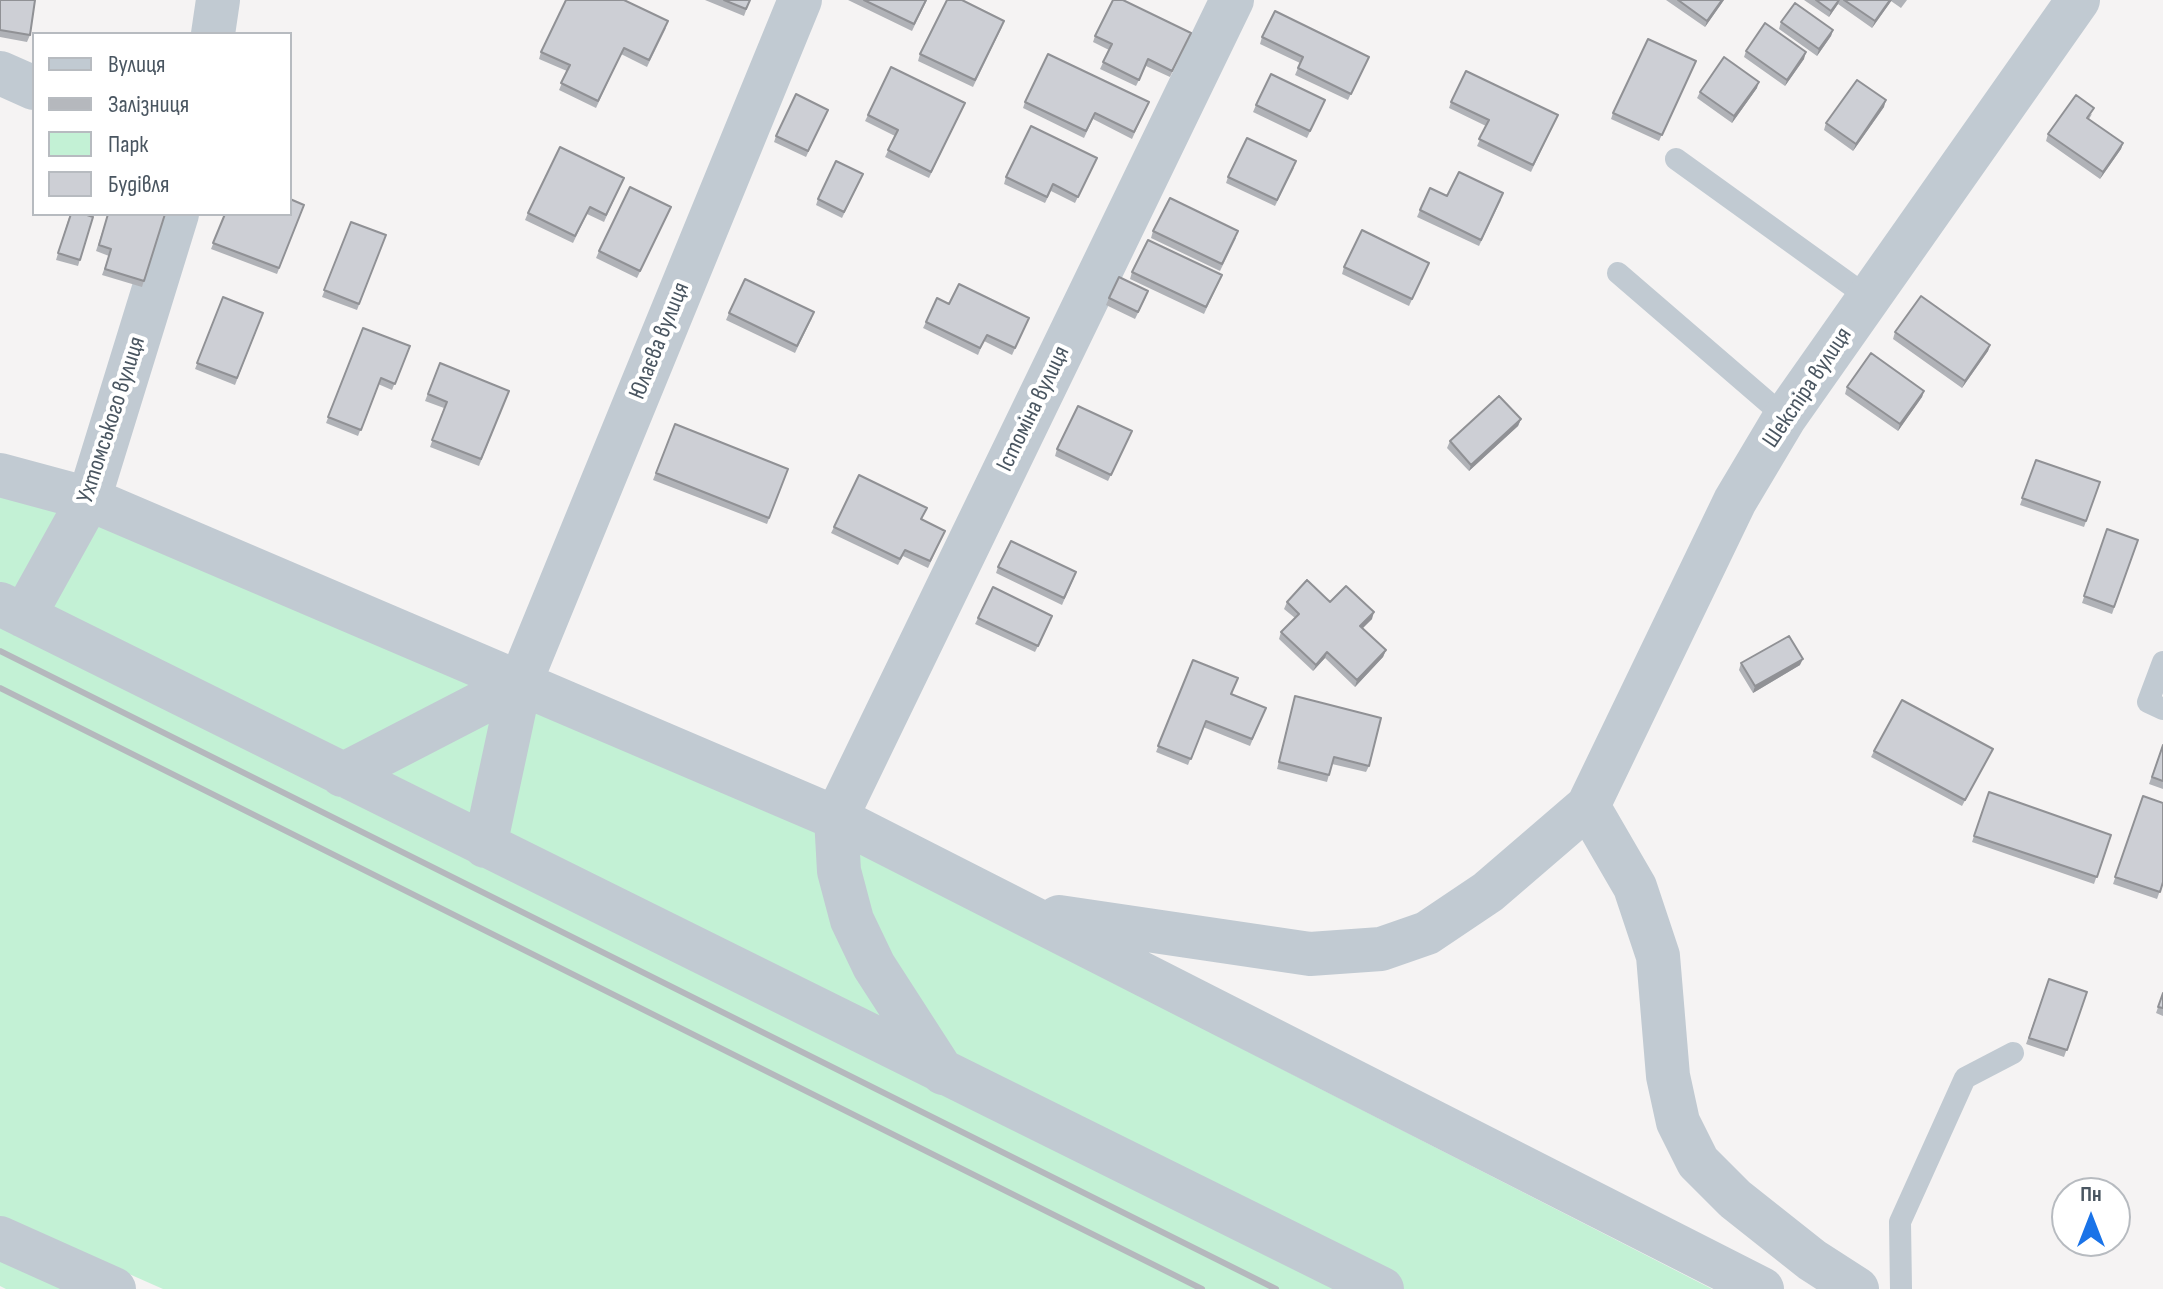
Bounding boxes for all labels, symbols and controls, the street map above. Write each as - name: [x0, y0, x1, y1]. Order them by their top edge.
- legend: [32, 32, 292, 216]
- text: Вулиця: [108, 50, 166, 79]
- text: Залізниця: [108, 90, 189, 119]
- text: Парк: [108, 130, 148, 159]
- text: Будівля: [108, 170, 169, 199]
- street label: Юлаєва вулиця: [623, 278, 697, 404]
- street label: Шекспіра вулиця: [1757, 322, 1859, 454]
- street label: Ухтомського вулиця: [72, 333, 152, 507]
- street label: Істоміна вулиця: [991, 342, 1077, 476]
- north arrow: [2051, 1177, 2131, 1257]
- text: Пн: [2080, 1181, 2102, 1208]

